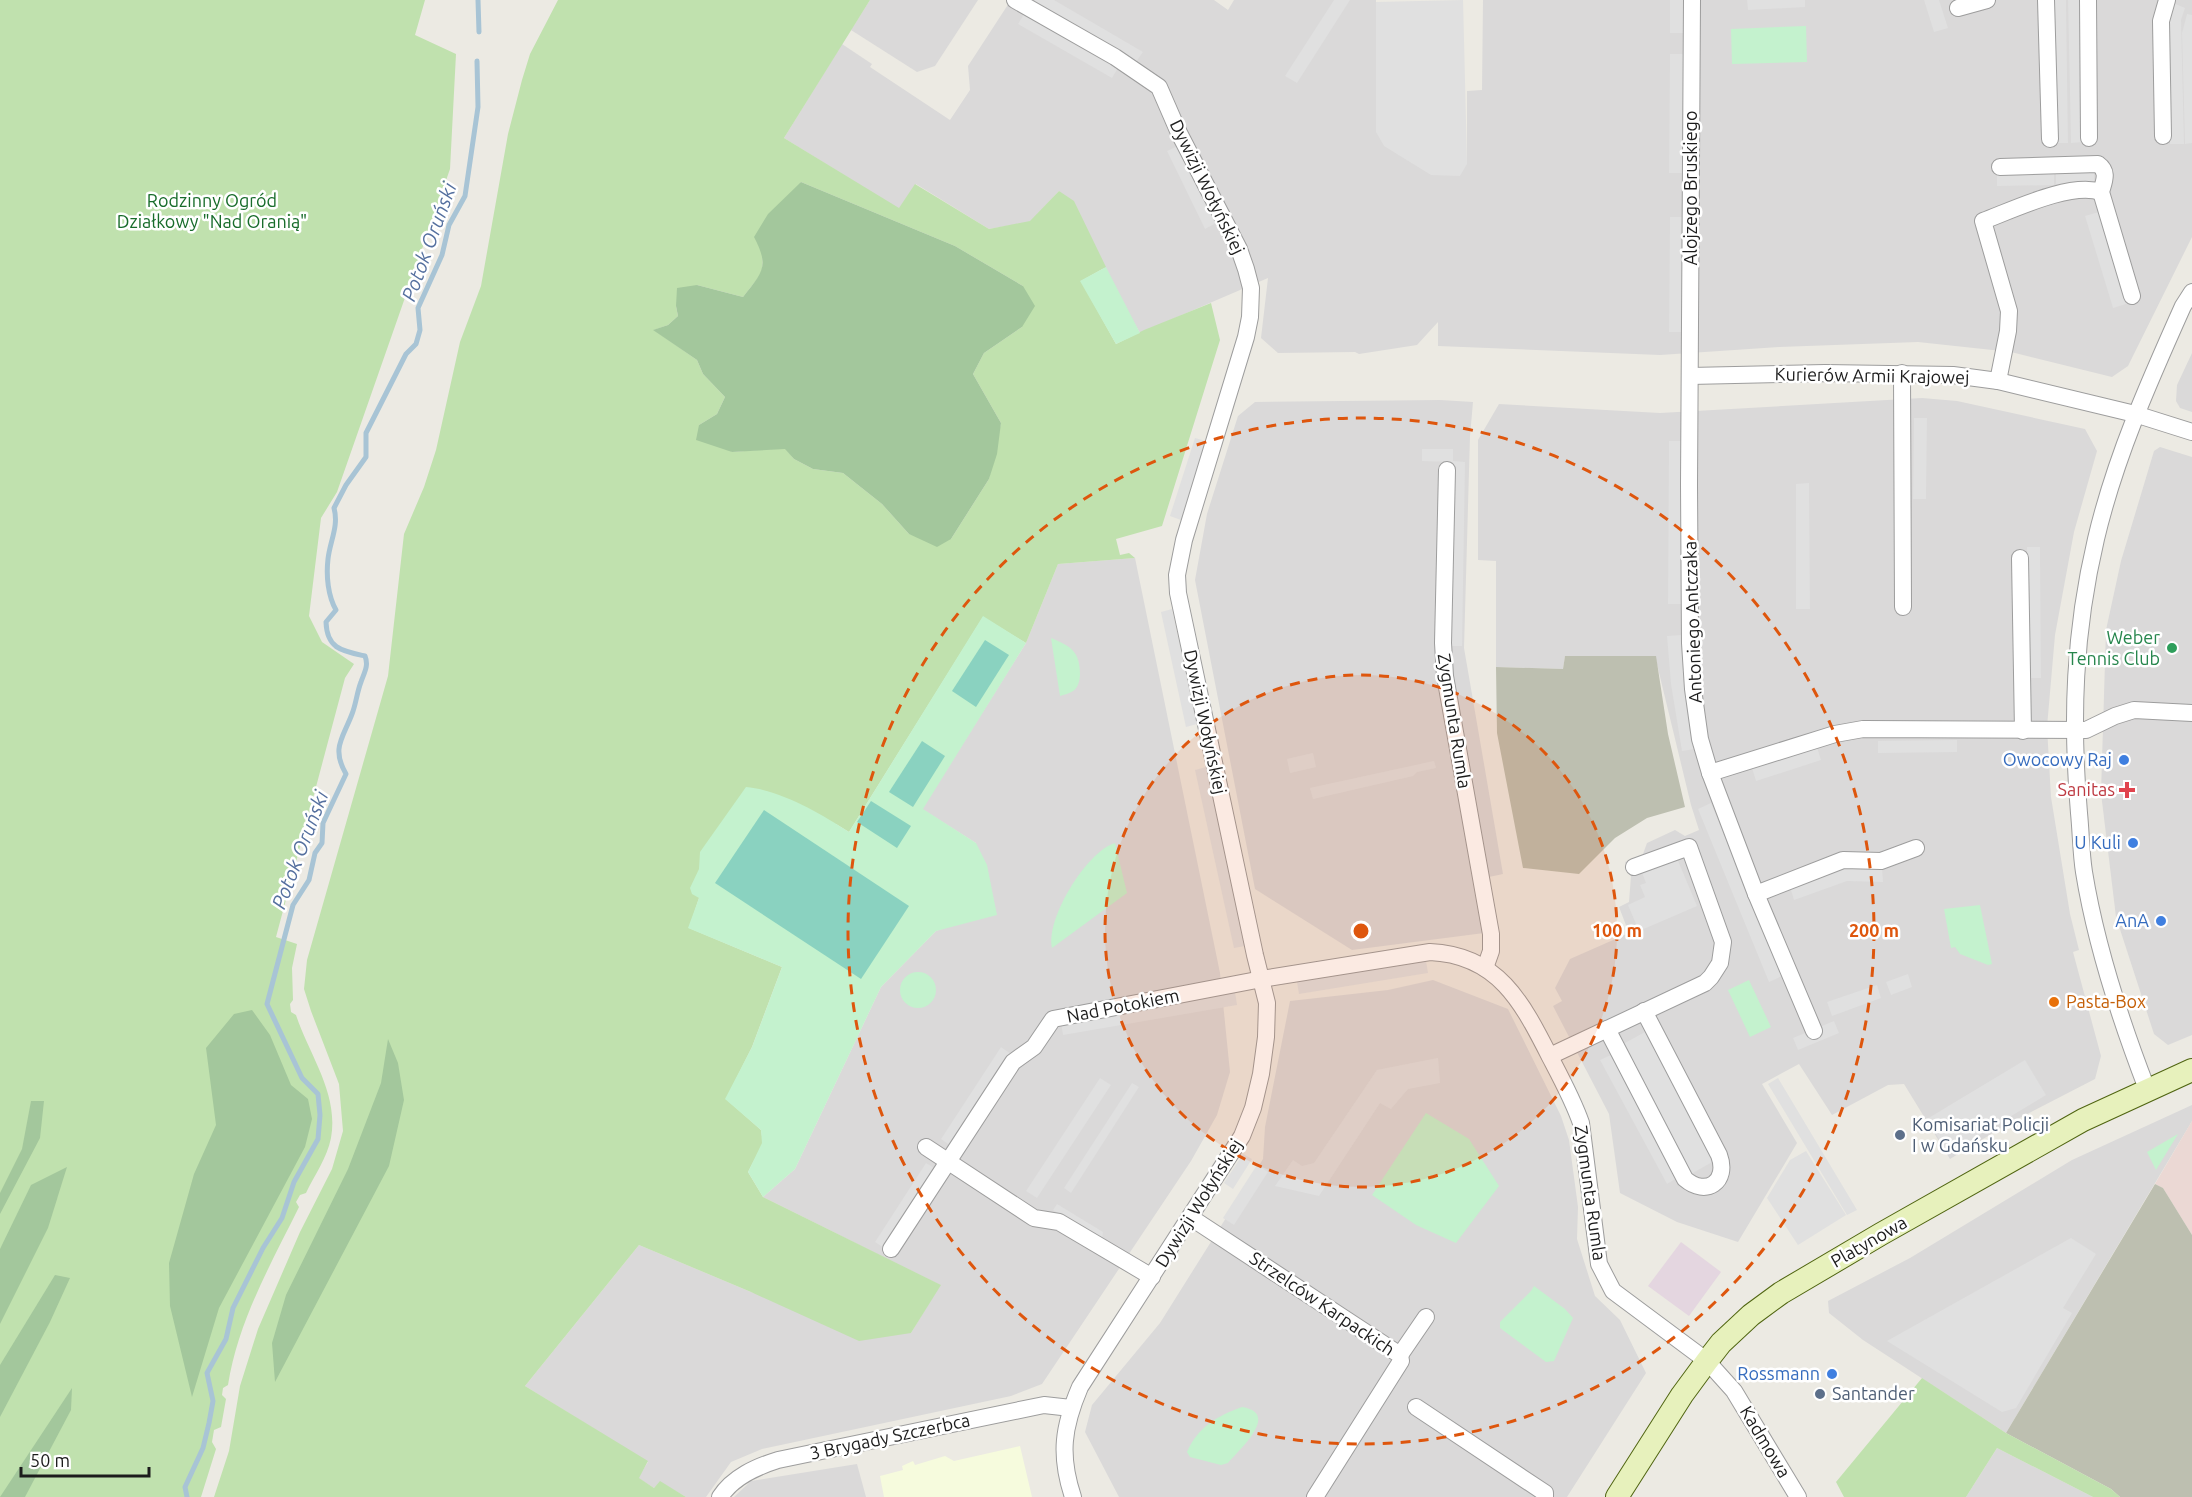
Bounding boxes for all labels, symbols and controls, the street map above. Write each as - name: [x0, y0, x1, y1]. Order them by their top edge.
- street label: Alojzego Bruskiego: [1680, 111, 1700, 266]
- street label: Dywizji Wołyńskiej: [1167, 116, 1249, 257]
- water label: Potok Oruński: [396, 178, 461, 304]
- park label: Rodzinny Ogród Działkowy "Nad Oranią": [117, 190, 307, 231]
- street label: Kurierów Armii Krajowej: [1774, 363, 1970, 387]
- street label: Antoniego Antczaka: [1679, 541, 1705, 704]
- place label: Weber Tennis Club: [2067, 627, 2160, 668]
- marker: Weber Tennis Club: [2165, 641, 2179, 655]
- street label: Dywizji Wołyńskiej: [1181, 648, 1231, 796]
- street label: Zygmunta Rumla: [1434, 652, 1476, 790]
- place label: Owocowy Raj: [2003, 749, 2112, 769]
- marker: Owocowy Raj: [2117, 753, 2131, 767]
- place label: Sanitas: [2058, 779, 2115, 799]
- marker: Sanitas: [2120, 783, 2134, 797]
- water label: Potok Oruński: [266, 787, 333, 912]
- place label: U Kuli: [2074, 832, 2121, 852]
- marker: U Kuli: [2126, 836, 2140, 850]
- place label: AnA: [2115, 910, 2149, 930]
- marker: AnA: [2154, 914, 2168, 928]
- text: 100 m: [1592, 920, 1642, 940]
- text: 200 m: [1849, 920, 1899, 940]
- centre of rings: [1351, 921, 1371, 941]
- street label: Nad Potokiem: [1065, 984, 1181, 1026]
- place label: Pasta-Box: [2066, 991, 2146, 1011]
- marker: Pasta-Box: [2047, 995, 2061, 1009]
- place label: Komisariat Policji I w Gdańsku: [1912, 1114, 2049, 1155]
- street label: Zygmunta Rumla: [1572, 1124, 1610, 1262]
- marker: Komisariat Policji I w Gdańsku: [1893, 1128, 1907, 1142]
- street label: Dywizji Wołyńskiej: [1151, 1135, 1246, 1270]
- street label: Platynowa: [1827, 1211, 1910, 1271]
- street label: Strzelców Karpackich: [1246, 1247, 1399, 1359]
- place label: Rossmann: [1737, 1363, 1820, 1383]
- marker: Rossmann: [1825, 1367, 1839, 1381]
- place label: Santander: [1832, 1383, 1915, 1403]
- marker: Santander: [1813, 1387, 1827, 1401]
- street label: Kadmowa: [1737, 1402, 1795, 1481]
- street label: 3 Brygady Szczerbca: [808, 1409, 972, 1463]
- scale bar: [21, 1440, 148, 1478]
- text: 50 m: [30, 1450, 70, 1470]

